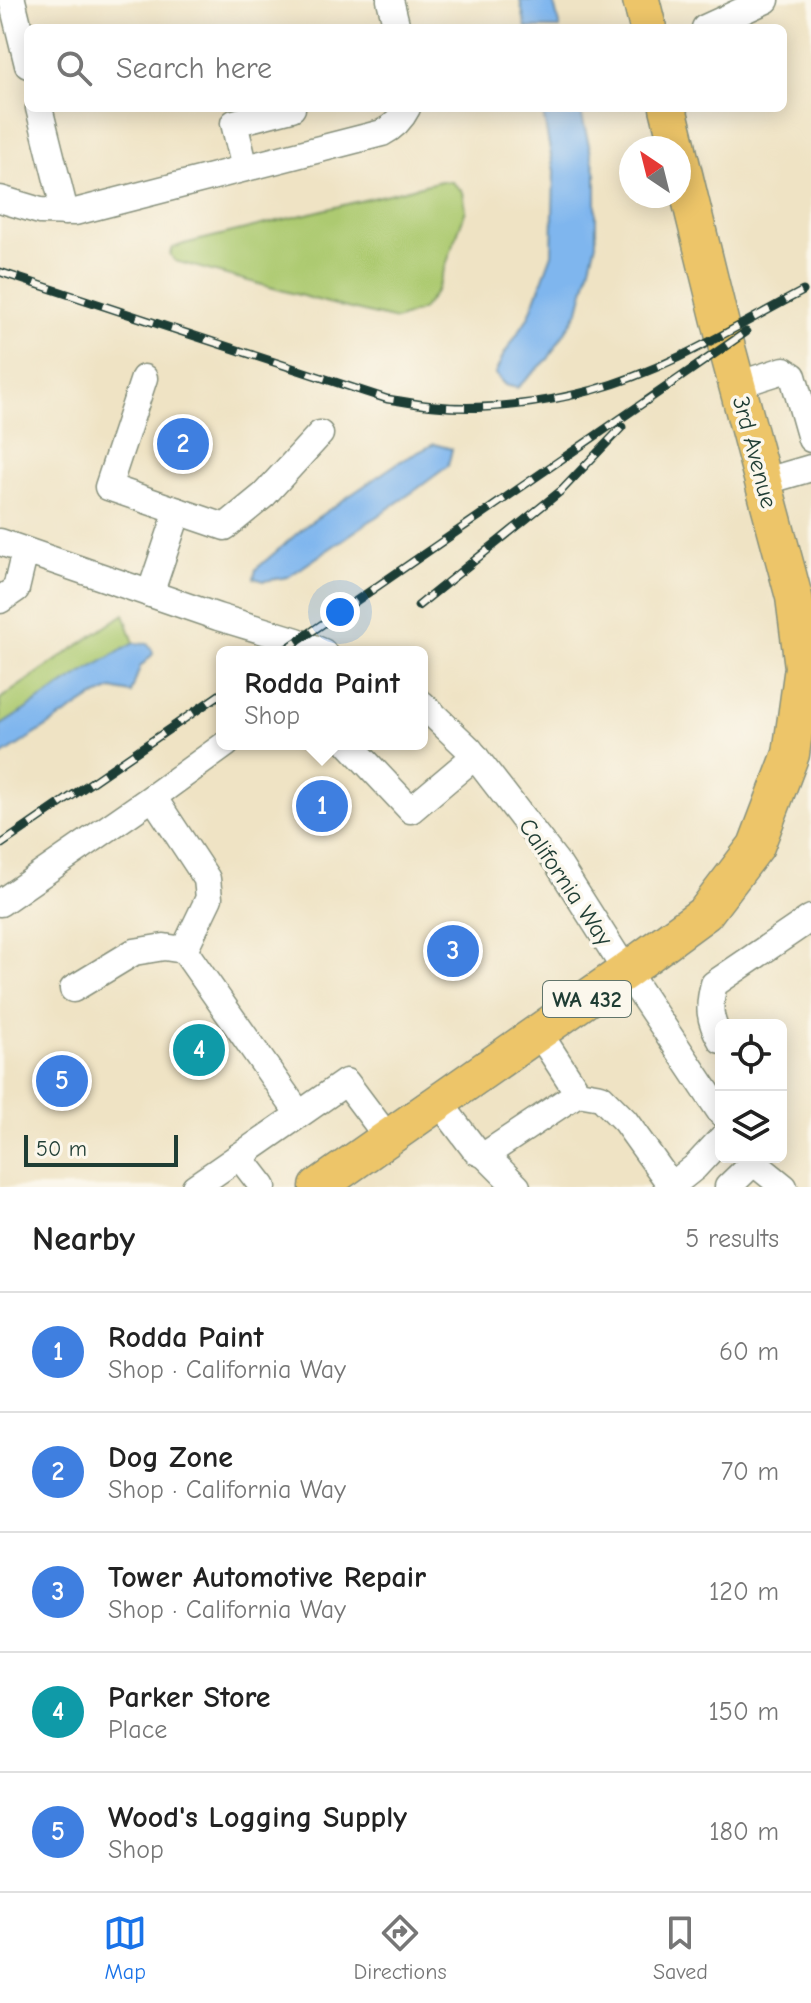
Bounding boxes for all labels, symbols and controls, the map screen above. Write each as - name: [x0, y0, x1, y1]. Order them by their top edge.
- search box: [24, 24, 787, 112]
- icon: search: [52, 46, 96, 90]
- text: Search here: [116, 51, 272, 86]
- north arrow: [619, 136, 691, 208]
- street label: 3rd Avenue: [727, 393, 783, 511]
- pin: 2: [157, 414, 209, 474]
- your location: [320, 592, 360, 632]
- popup: [216, 646, 428, 750]
- text: Rodda Paint: [244, 666, 400, 701]
- text: Shop: [244, 701, 300, 731]
- pin: 1: [296, 776, 348, 836]
- street label: California Way: [513, 813, 619, 951]
- pin: 3: [427, 921, 479, 981]
- road number: WA 432: [543, 981, 631, 1017]
- map controls: [715, 1019, 787, 1163]
- button: locate: [715, 1019, 787, 1091]
- pin: 4: [173, 1020, 225, 1080]
- pin: 5: [36, 1051, 88, 1111]
- button: layers: [715, 1091, 787, 1163]
- scale bar: [24, 1131, 178, 1167]
- text: 50 m: [36, 1136, 87, 1162]
- text: Nearby: [32, 1219, 135, 1259]
- text: 5 results: [685, 1224, 779, 1254]
- text: Rodda Paint: [108, 1320, 264, 1355]
- text: 1: [53, 1337, 63, 1367]
- text: 60 m: [719, 1337, 779, 1367]
- text: Shop · California Way: [108, 1355, 346, 1385]
- text: Dog Zone: [108, 1440, 233, 1475]
- text: 2: [52, 1457, 64, 1487]
- text: 70 m: [721, 1457, 779, 1487]
- text: Shop · California Way: [108, 1475, 346, 1505]
- text: Tower Automotive Repair: [108, 1560, 426, 1595]
- text: 3: [52, 1577, 64, 1607]
- text: 120 m: [709, 1577, 779, 1607]
- text: Shop · California Way: [108, 1595, 346, 1625]
- text: Parker Store: [108, 1680, 271, 1715]
- text: 4: [52, 1697, 64, 1727]
- text: 150 m: [709, 1697, 779, 1727]
- text: Place: [108, 1715, 167, 1745]
- text: Wood's Logging Supply: [108, 1800, 407, 1835]
- text: 5: [51, 1817, 65, 1847]
- text: 180 m: [709, 1817, 779, 1847]
- text: Shop: [108, 1835, 164, 1865]
- tab: Map: [103, 1911, 147, 1985]
- tab: Directions: [354, 1911, 447, 1985]
- tab: Saved: [653, 1911, 708, 1985]

